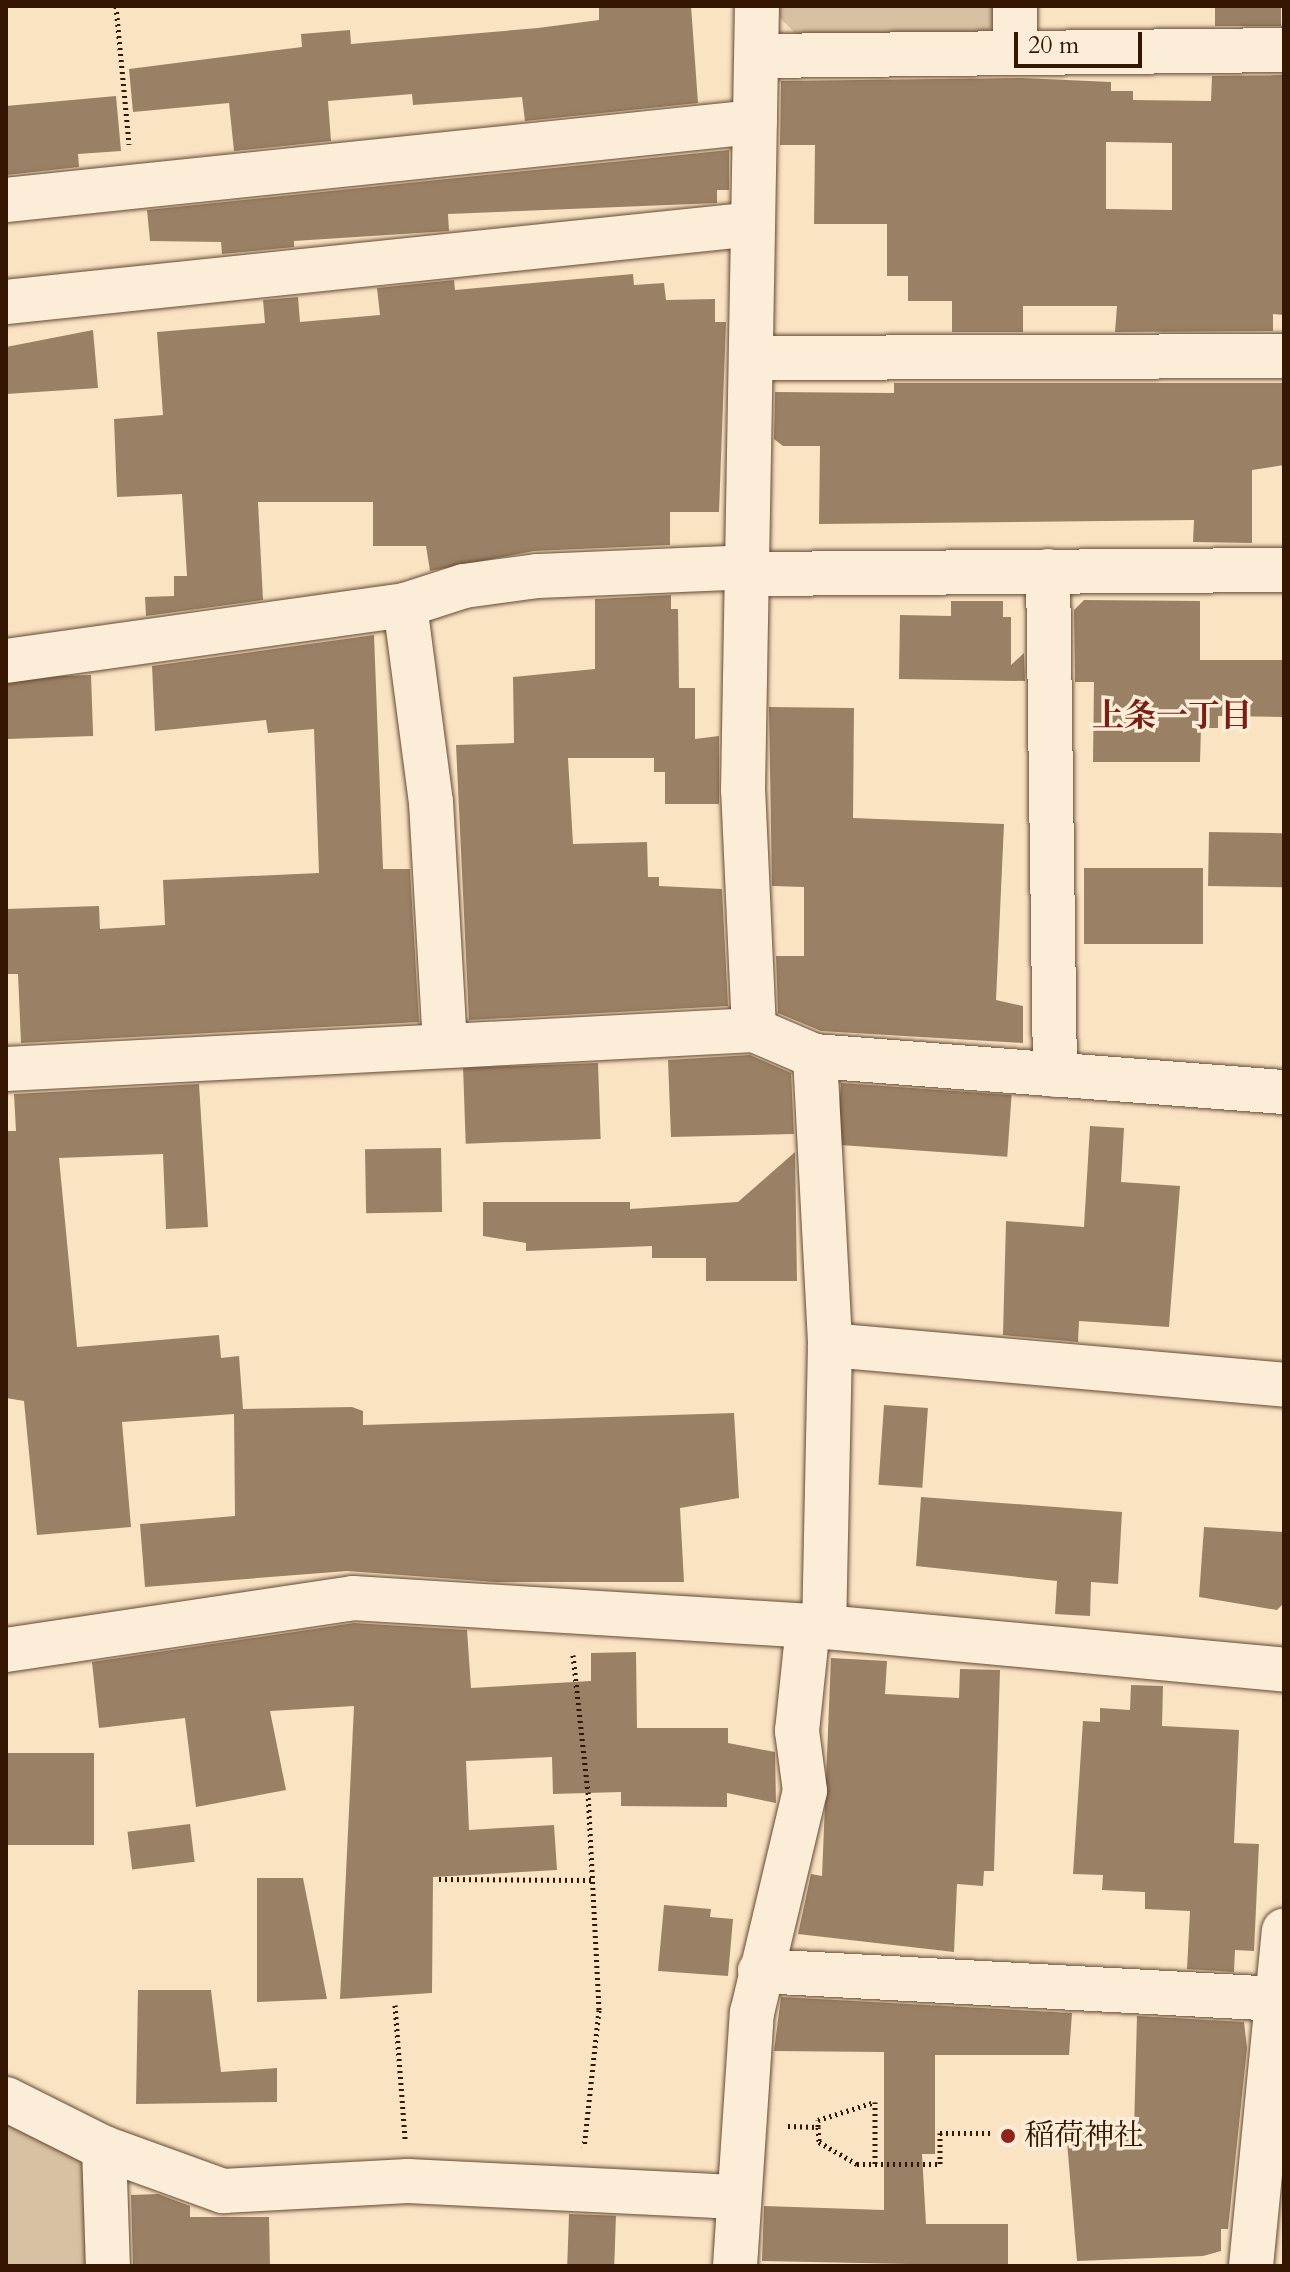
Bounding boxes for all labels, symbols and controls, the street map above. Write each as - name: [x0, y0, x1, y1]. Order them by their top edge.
- scale bar: [1018, 16, 1146, 66]
- text: 20 m: [1028, 29, 1079, 62]
- district label: 上条一丁目: [1092, 697, 1252, 735]
- place label: 稲荷神社: [1024, 2118, 1144, 2154]
- marker: 稲荷神社: [999, 2127, 1017, 2145]

